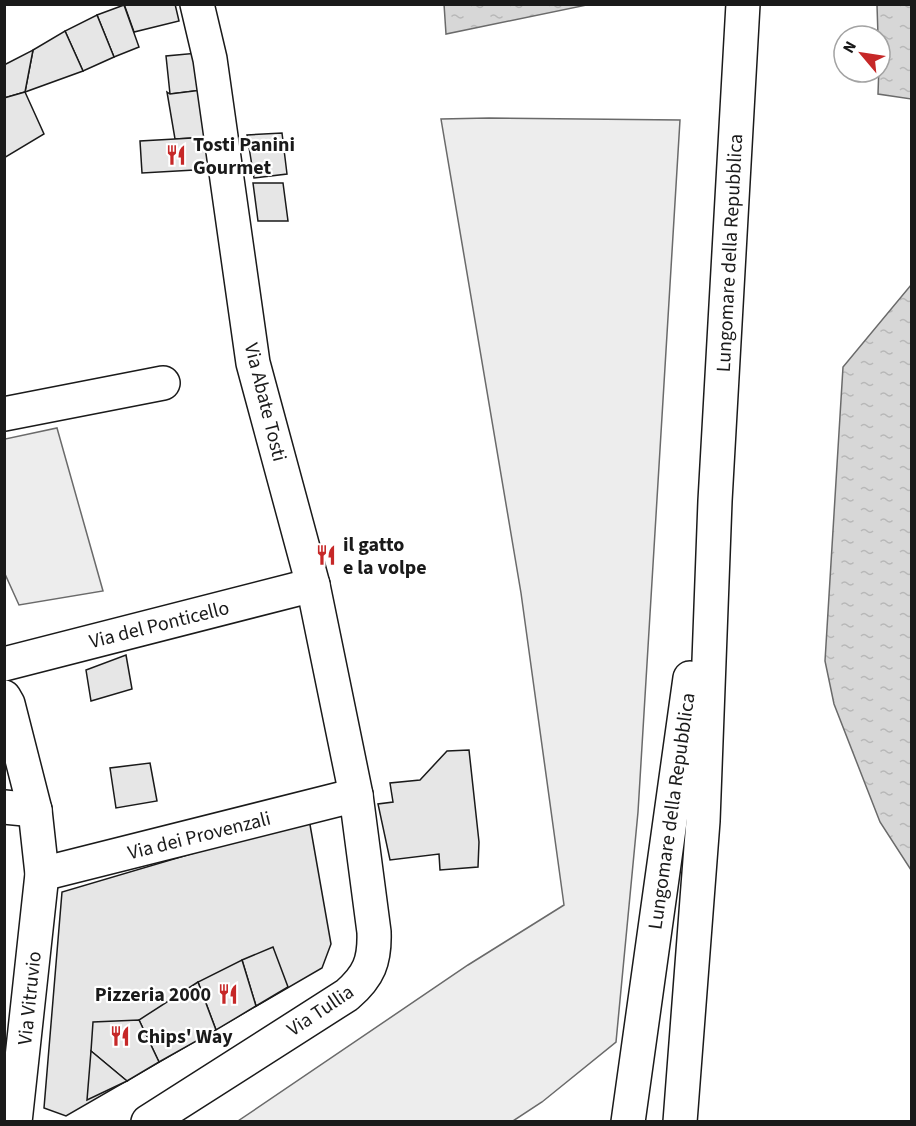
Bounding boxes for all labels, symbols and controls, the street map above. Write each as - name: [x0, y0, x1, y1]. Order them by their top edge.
- north arrow: [832, 24, 892, 84]
- text: N: [838, 37, 862, 57]
- place label: Tosti Panini Gourmet: [193, 131, 295, 182]
- street label: Lungomare della Repubblica: [710, 133, 750, 373]
- restaurant icon: Tosti Panini Gourmet: [164, 143, 188, 167]
- street label: Via Abate Tosti: [237, 340, 293, 464]
- place label: il gatto e la volpe: [343, 531, 427, 582]
- restaurant icon: il gatto e la volpe: [314, 543, 338, 567]
- street label: Via del Ponticello: [86, 594, 232, 656]
- street label: Lungomare della Repubblica: [642, 691, 702, 931]
- street label: Via dei Provenzali: [125, 805, 274, 867]
- street label: Via Vitruvio: [11, 950, 49, 1046]
- street label: Via Tullia: [282, 978, 360, 1043]
- place label: Pizzeria 2000: [95, 981, 211, 1009]
- restaurant icon: Pizzeria 2000: [216, 982, 240, 1006]
- place label: Chips' Way: [137, 1023, 233, 1051]
- restaurant icon: Chips' Way: [108, 1024, 132, 1048]

